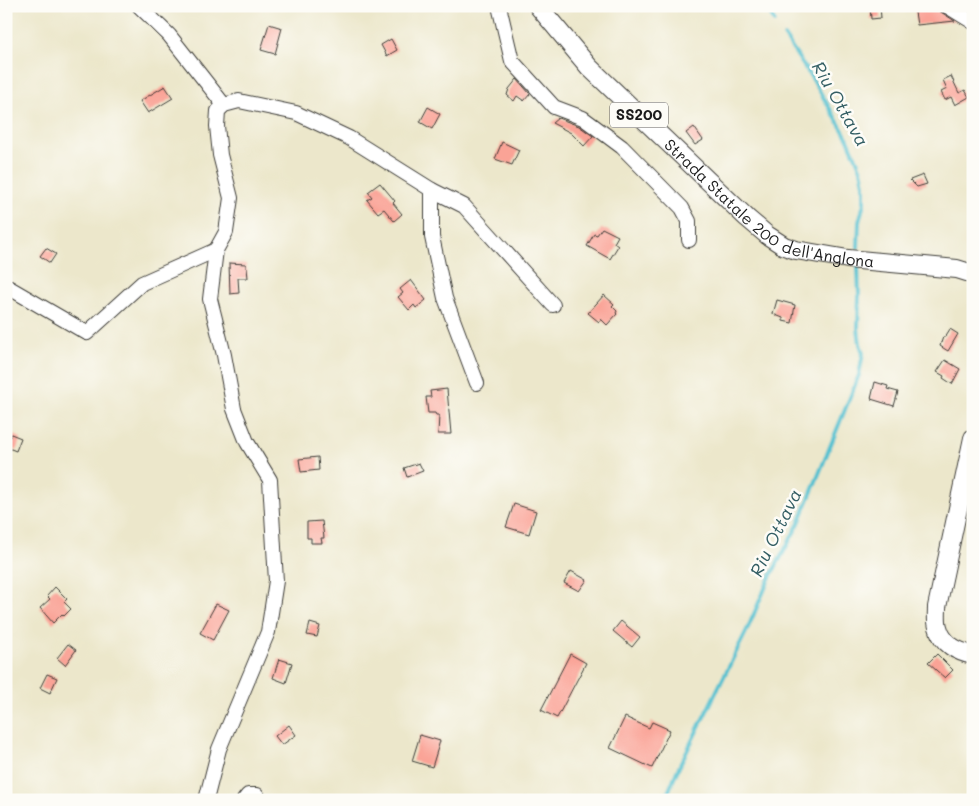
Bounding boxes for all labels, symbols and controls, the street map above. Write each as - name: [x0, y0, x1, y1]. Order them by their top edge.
- water label: Riu Ottava: [807, 56, 875, 151]
- road number: SS200: [610, 102, 668, 128]
- street label: Strada Statale 200 dell'Anglona: [660, 134, 875, 271]
- water label: Riu Ottava: [744, 485, 807, 580]

